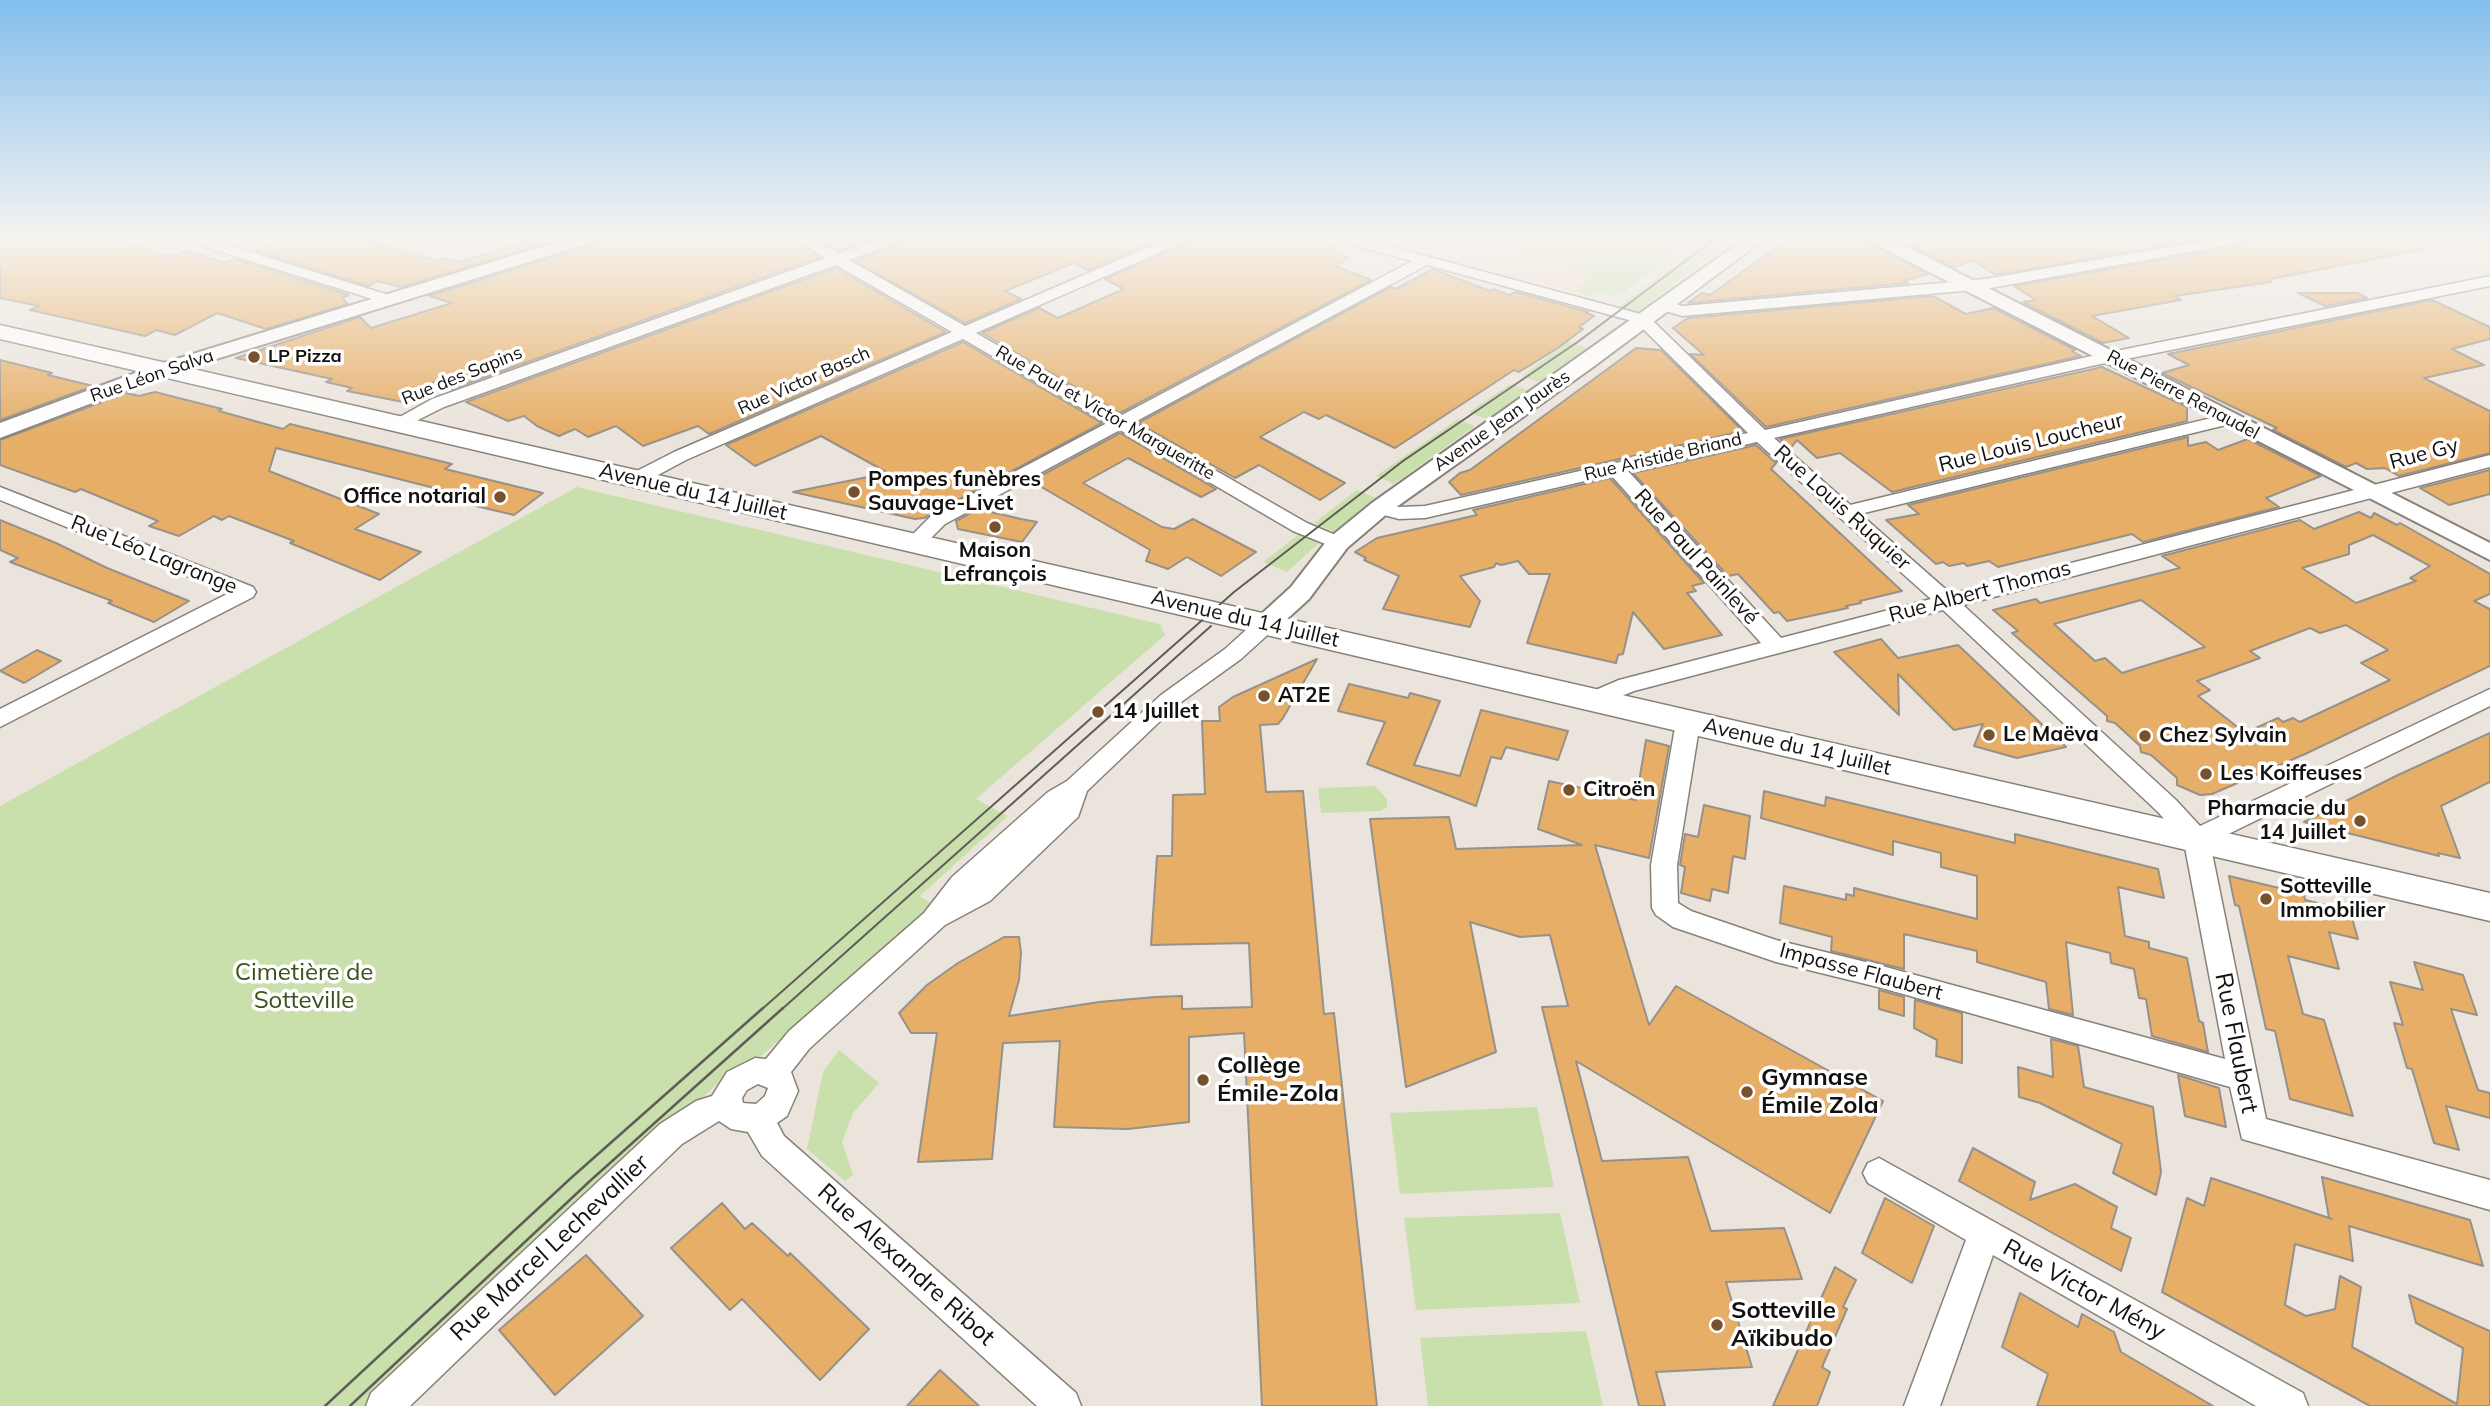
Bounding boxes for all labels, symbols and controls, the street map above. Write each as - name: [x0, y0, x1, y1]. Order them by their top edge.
- street label: Rue Paul et Victor Margueritte: [992, 341, 1218, 485]
- street label: Rue des Sapins: [399, 342, 525, 410]
- street label: Rue Victor Basch: [735, 342, 873, 420]
- street label: Rue Léon Salva: [88, 345, 216, 407]
- place label: LP Pizza: [268, 346, 342, 368]
- street label: Rue Pierre Renaudel: [2103, 346, 2263, 444]
- marker: LP Pizza: [246, 349, 262, 365]
- street label: Avenue Jean Jaurès: [1430, 366, 1574, 476]
- street label: Rue Louis Loucheur: [1936, 408, 2126, 478]
- street label: Rue Aristide Briand: [1582, 428, 1744, 486]
- street label: Rue Gy: [2387, 433, 2461, 475]
- street label: Rue Louis Ruquier: [1768, 440, 1916, 576]
- street label: Avenue du 14 Juillet: [596, 458, 790, 526]
- place label: Pompes funèbres Sauvage-Livet: [868, 467, 1041, 517]
- place label: Office notarial: [343, 484, 486, 510]
- marker: Pompes funèbres Sauvage-Livet: [846, 484, 862, 500]
- street label: Rue Paul Painlevé: [1629, 484, 1763, 630]
- marker: Office notarial: [492, 489, 508, 505]
- street label: Rue Léo Lagrange: [67, 510, 241, 600]
- marker: Maison Lefrançois: [987, 519, 1003, 535]
- place label: Maison Lefrançois: [943, 538, 1047, 588]
- street label: Rue Albert Thomas: [1886, 556, 2074, 628]
- street label: Avenue du 14 Juillet: [1148, 585, 1342, 653]
- place label: AT2E: [1278, 683, 1330, 709]
- marker: AT2E: [1256, 688, 1272, 704]
- place label: 14 Juillet: [1112, 699, 1199, 725]
- marker: 14 Juillet: [1090, 704, 1106, 720]
- street label: Avenue du 14 Juillet: [1700, 713, 1894, 781]
- place label: Le Maëva: [2003, 722, 2099, 748]
- place label: Chez Sylvain: [2159, 723, 2287, 749]
- marker: Le Maëva: [1981, 727, 1997, 743]
- marker: Chez Sylvain: [2137, 728, 2153, 744]
- place label: Les Koiffeuses: [2220, 761, 2362, 787]
- marker: Les Koiffeuses: [2198, 766, 2214, 782]
- place label: Citroën: [1583, 777, 1656, 803]
- marker: Citroën: [1561, 782, 1577, 798]
- place label: Pharmacie du 14 Juillet: [2207, 796, 2346, 846]
- marker: Pharmacie du 14 Juillet: [2352, 813, 2368, 829]
- place label: Sotteville Immobilier: [2280, 874, 2385, 924]
- marker: Sotteville Immobilier: [2258, 891, 2274, 907]
- street label: Impasse Flaubert: [1777, 938, 1945, 1006]
- park label: Cimetière de Sotteville: [235, 959, 373, 1015]
- street label: Rue Flaubert: [2208, 970, 2264, 1116]
- place label: Collège Émile-Zola: [1217, 1052, 1339, 1108]
- place label: Gymnase Émile Zola: [1761, 1064, 1879, 1120]
- marker: Collège Émile-Zola: [1195, 1072, 1211, 1088]
- marker: Gymnase Émile Zola: [1739, 1084, 1755, 1100]
- street label: Rue Marcel Lechevallier: [445, 1149, 655, 1347]
- street label: Rue Alexandre Ribot: [812, 1178, 1000, 1352]
- street label: Rue Victor Mény: [1998, 1233, 2170, 1347]
- place label: Sotteville Aïkibudo: [1731, 1297, 1836, 1353]
- marker: Sotteville Aïkibudo: [1709, 1317, 1725, 1333]

